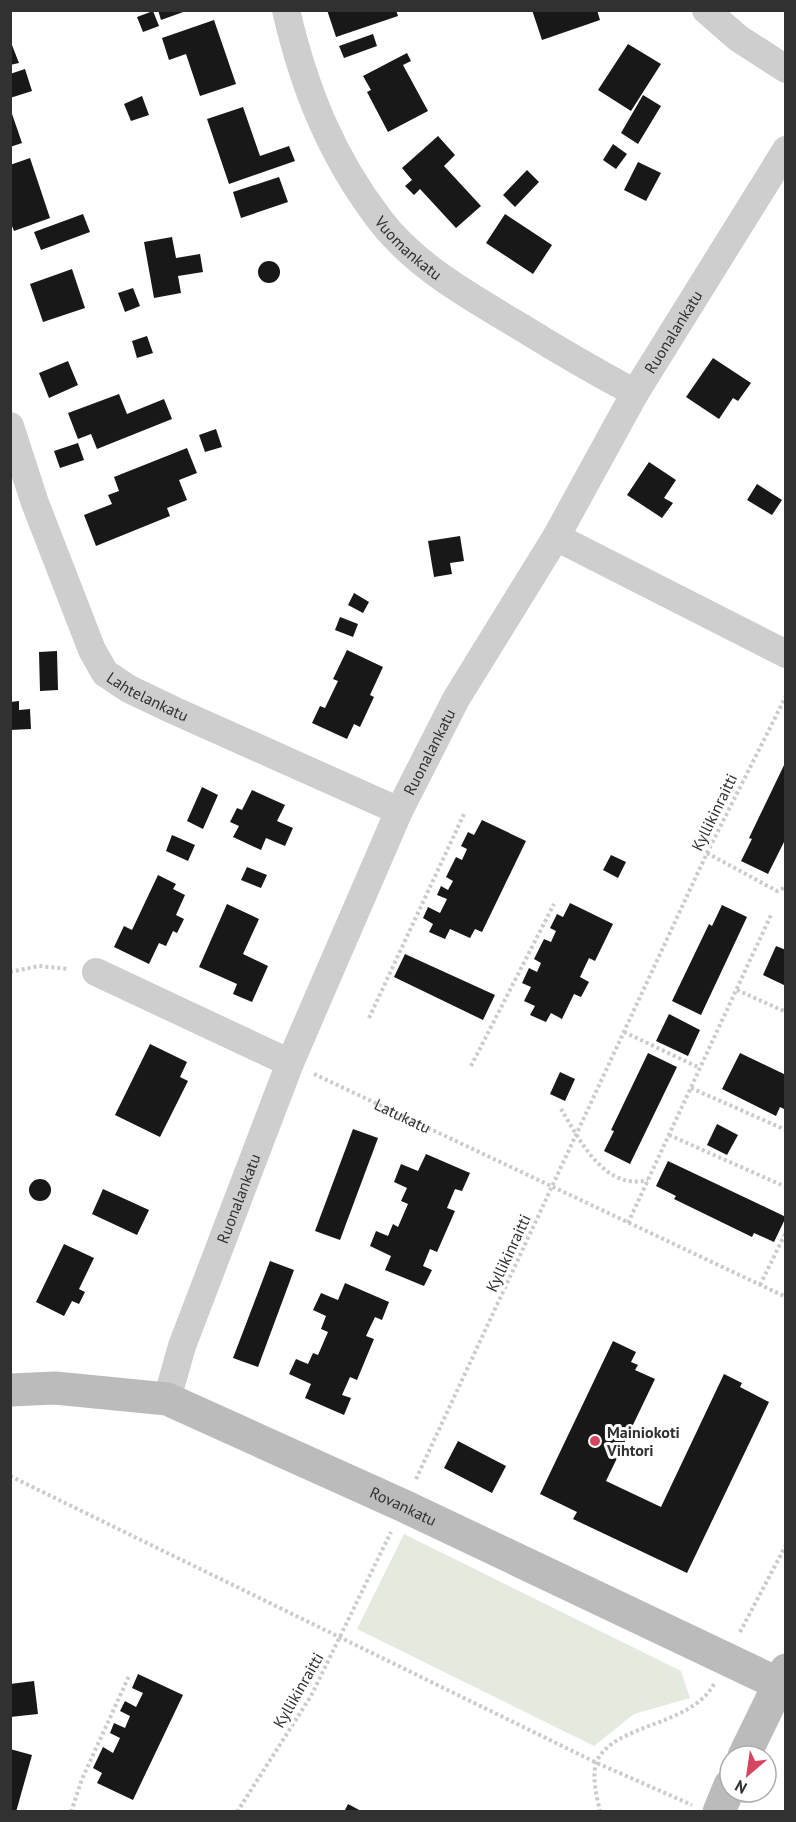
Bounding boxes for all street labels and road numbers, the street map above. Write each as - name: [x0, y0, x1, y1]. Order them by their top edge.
- street label: Vuomankatu: [370, 211, 446, 284]
- street label: Ruonalankatu: [640, 286, 706, 377]
- street label: Lahtelankatu: [103, 667, 192, 726]
- street label: Ruonalankatu: [399, 705, 459, 798]
- street label: Kyllikinraitti: [687, 770, 741, 854]
- street label: Latukatu: [371, 1094, 434, 1138]
- street label: Ruonalankatu: [212, 1151, 264, 1246]
- street label: Kyllikinraitti: [481, 1211, 535, 1295]
- street label: Rovankatu: [367, 1482, 440, 1530]
- street label: Kyllikinraitti: [268, 1649, 328, 1731]

